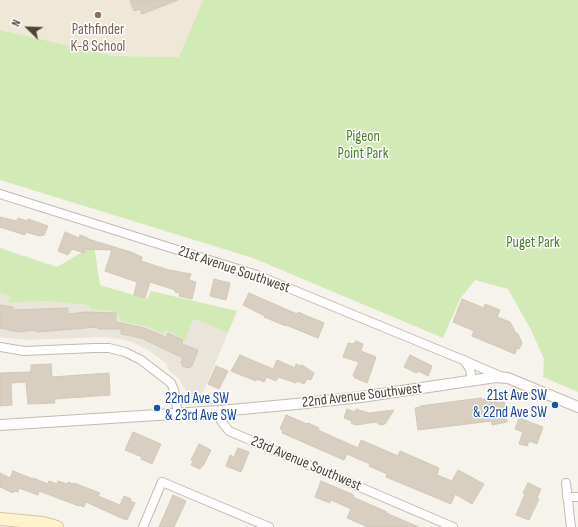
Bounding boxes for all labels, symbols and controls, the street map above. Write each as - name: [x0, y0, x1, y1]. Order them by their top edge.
- north arrow: [8, 8, 48, 48]
- marker: Pathfinder K-8 School: [93, 10, 103, 20]
- text: N: [9, 18, 24, 28]
- place label: Pathfinder K-8 School: [71, 21, 125, 56]
- park label: Pigeon Point Park: [338, 128, 388, 163]
- park label: Puget Park: [506, 234, 560, 252]
- street label: 21st Avenue Southwest: [176, 242, 292, 298]
- street label: 22nd Avenue Southwest: [301, 380, 423, 412]
- place label: 21st Ave SW & 22nd Ave SW: [473, 387, 547, 422]
- place label: 22nd Ave SW & 23rd Ave SW: [165, 390, 237, 425]
- marker: 21st Ave SW & 22nd Ave SW: [550, 400, 560, 410]
- marker: 22nd Ave SW & 23rd Ave SW: [152, 403, 162, 413]
- street label: 23rd Avenue Southwest: [248, 433, 364, 495]

